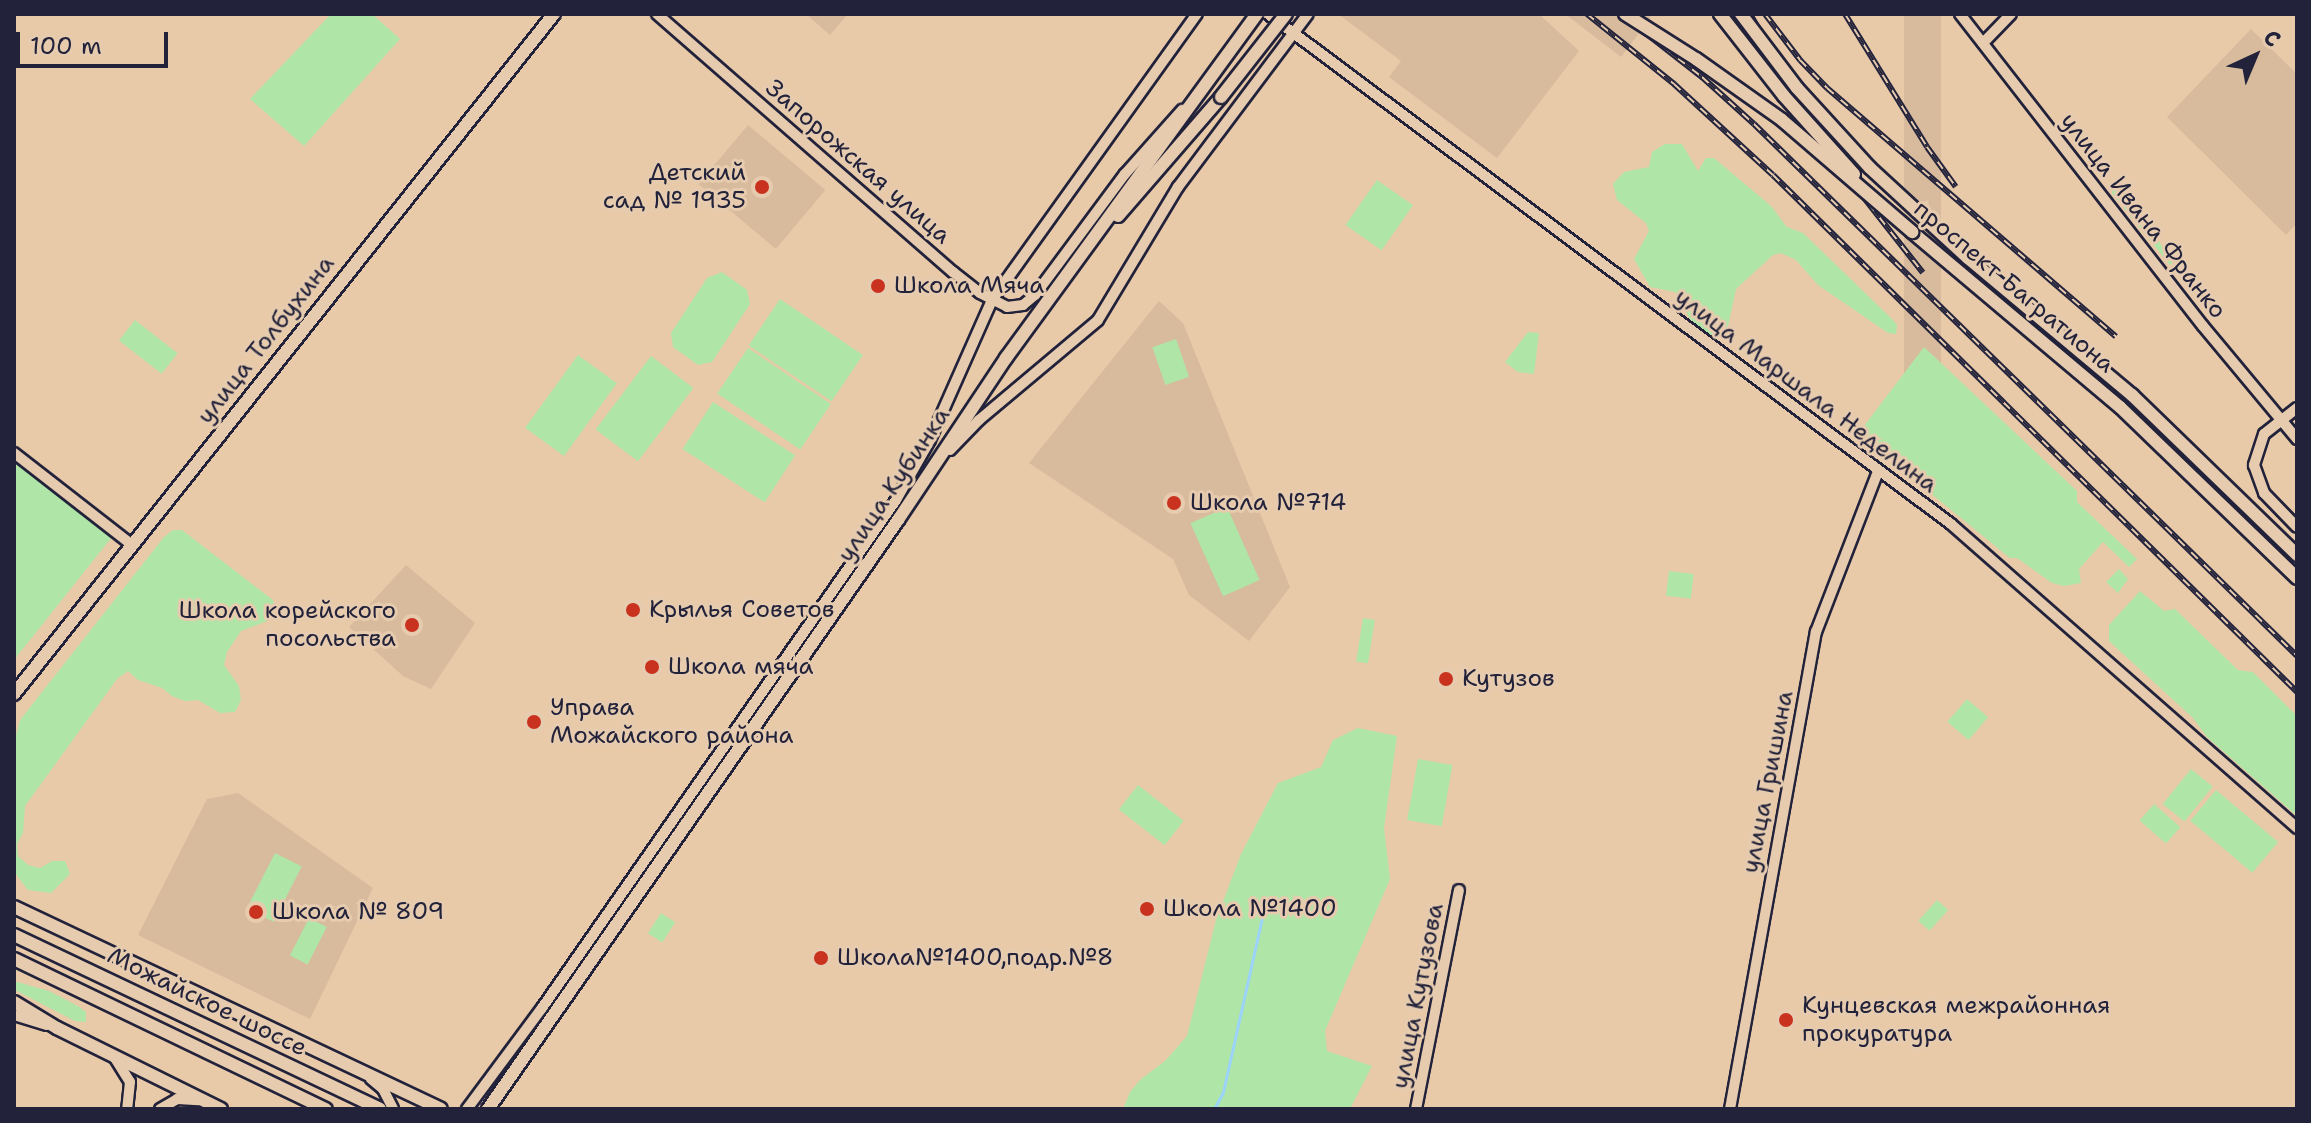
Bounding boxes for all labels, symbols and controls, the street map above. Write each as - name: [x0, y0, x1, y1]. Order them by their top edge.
- scale bar: [20, 16, 172, 66]
- north arrow: [2215, 16, 2295, 96]
- text: С: [2257, 23, 2287, 53]
- text: 100 m: [30, 30, 102, 62]
- street label: Запорожская улица: [760, 74, 956, 250]
- street label: улица Ивана Франко: [2054, 108, 2232, 324]
- place label: Детский сад № 1935: [603, 159, 746, 215]
- marker: Детский сад № 1935: [753, 178, 771, 196]
- street label: проспект Багратиона: [1908, 195, 2120, 379]
- street label: улица Толбухина: [191, 250, 341, 430]
- place label: Школа Мяча: [894, 272, 1044, 300]
- marker: Школа Мяча: [869, 277, 887, 295]
- street label: улица Маршала Неделина: [1669, 283, 1943, 499]
- street label: улица Кубинка: [832, 402, 956, 568]
- place label: Школа №714: [1190, 489, 1346, 517]
- marker: Школа №714: [1165, 494, 1183, 512]
- place label: Крылья Советов: [649, 596, 834, 624]
- place label: Школа корейского посольства: [179, 597, 396, 653]
- marker: Крылья Советов: [624, 601, 642, 619]
- marker: Школа корейского посольства: [403, 616, 421, 634]
- place label: Школа мяча: [668, 653, 813, 681]
- marker: Школа мяча: [643, 658, 661, 676]
- place label: Кутузов: [1462, 665, 1555, 693]
- marker: Кутузов: [1437, 670, 1455, 688]
- street label: улица Гришина: [1736, 688, 1800, 876]
- place label: Управа Можайского района: [550, 694, 793, 750]
- marker: Управа Можайского района: [525, 713, 543, 731]
- place label: Школа №1400: [1163, 895, 1337, 923]
- place label: Школа № 809: [272, 898, 444, 926]
- marker: Школа №1400: [1138, 900, 1156, 918]
- street label: улица Кутузова: [1386, 901, 1450, 1091]
- marker: Школа № 809: [247, 903, 265, 921]
- street label: Можайское шоссе: [103, 941, 311, 1063]
- place label: Школа№1400,подр.№8: [837, 944, 1115, 972]
- marker: Школа№1400,подр.№8: [812, 949, 830, 967]
- place label: Кунцевская межрайонная прокуратура: [1802, 992, 2110, 1048]
- marker: Кунцевская межрайонная прокуратура: [1777, 1011, 1795, 1029]

